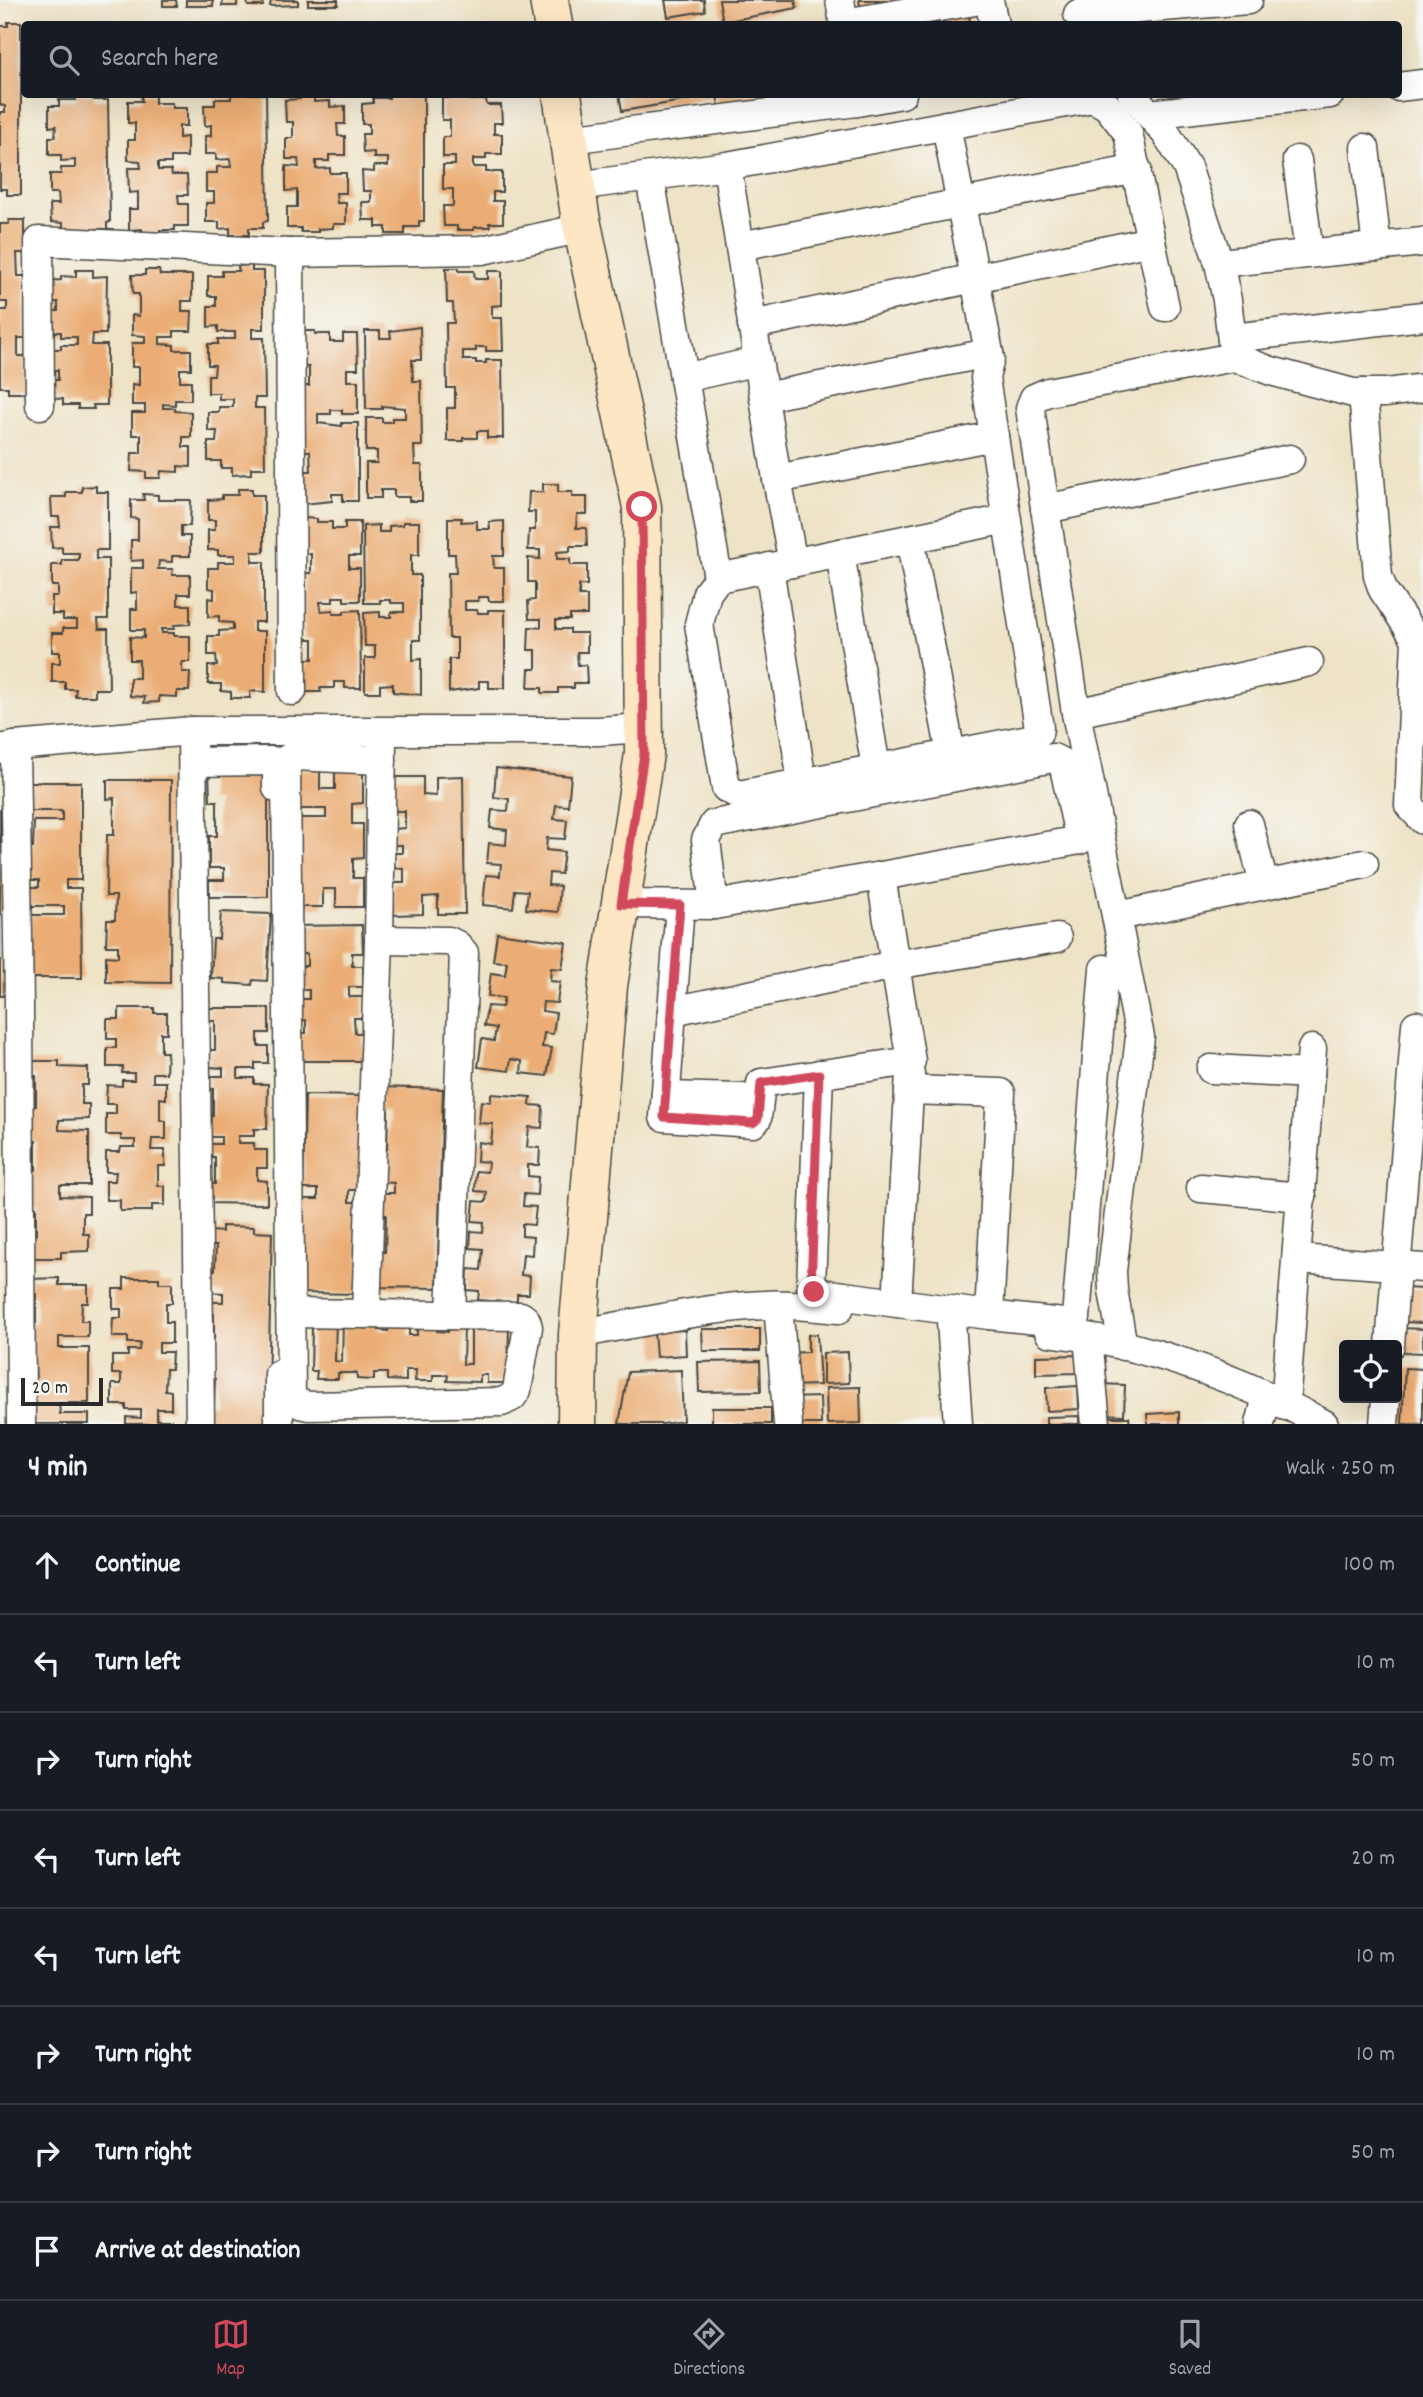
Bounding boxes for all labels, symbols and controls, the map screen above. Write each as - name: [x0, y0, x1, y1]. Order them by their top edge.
- search box: [21, 21, 1402, 98]
- icon: search: [45, 41, 83, 79]
- text: Search here: [101, 41, 219, 78]
- route start: [626, 491, 657, 522]
- route end: [798, 1276, 829, 1307]
- map controls: [1339, 1340, 1402, 1403]
- button: locate: [1339, 1340, 1402, 1403]
- scale bar: [21, 1375, 103, 1407]
- text: 20 m: [32, 1376, 68, 1403]
- text: 4 min: [28, 1448, 87, 1491]
- text: Walk · 250 m: [1286, 1453, 1395, 1486]
- icon: ahead: [28, 1546, 66, 1584]
- text: Continue: [95, 1547, 180, 1584]
- text: 100 m: [1344, 1549, 1395, 1582]
- icon: left: [28, 1644, 66, 1682]
- text: Turn left: [95, 1645, 181, 1682]
- text: 10 m: [1356, 1647, 1395, 1680]
- icon: right: [28, 1742, 66, 1780]
- text: Turn right: [95, 1743, 192, 1780]
- text: 50 m: [1351, 1745, 1395, 1778]
- icon: left: [28, 1840, 66, 1878]
- text: Turn left: [95, 1841, 181, 1878]
- text: 20 m: [1351, 1843, 1395, 1876]
- icon: left: [28, 1938, 66, 1976]
- text: Turn left: [95, 1939, 181, 1976]
- text: 10 m: [1356, 1941, 1395, 1974]
- icon: right: [28, 2036, 66, 2074]
- text: Turn right: [95, 2037, 192, 2074]
- text: 10 m: [1356, 2039, 1395, 2072]
- icon: right: [28, 2134, 66, 2172]
- text: Turn right: [95, 2135, 192, 2172]
- text: 50 m: [1351, 2137, 1395, 2170]
- icon: arrive: [28, 2232, 66, 2270]
- text: Arrive at destination: [95, 2233, 300, 2270]
- tab: Map: [212, 2315, 250, 2384]
- tab: Directions: [673, 2315, 745, 2384]
- tab: Saved: [1169, 2315, 1211, 2384]

